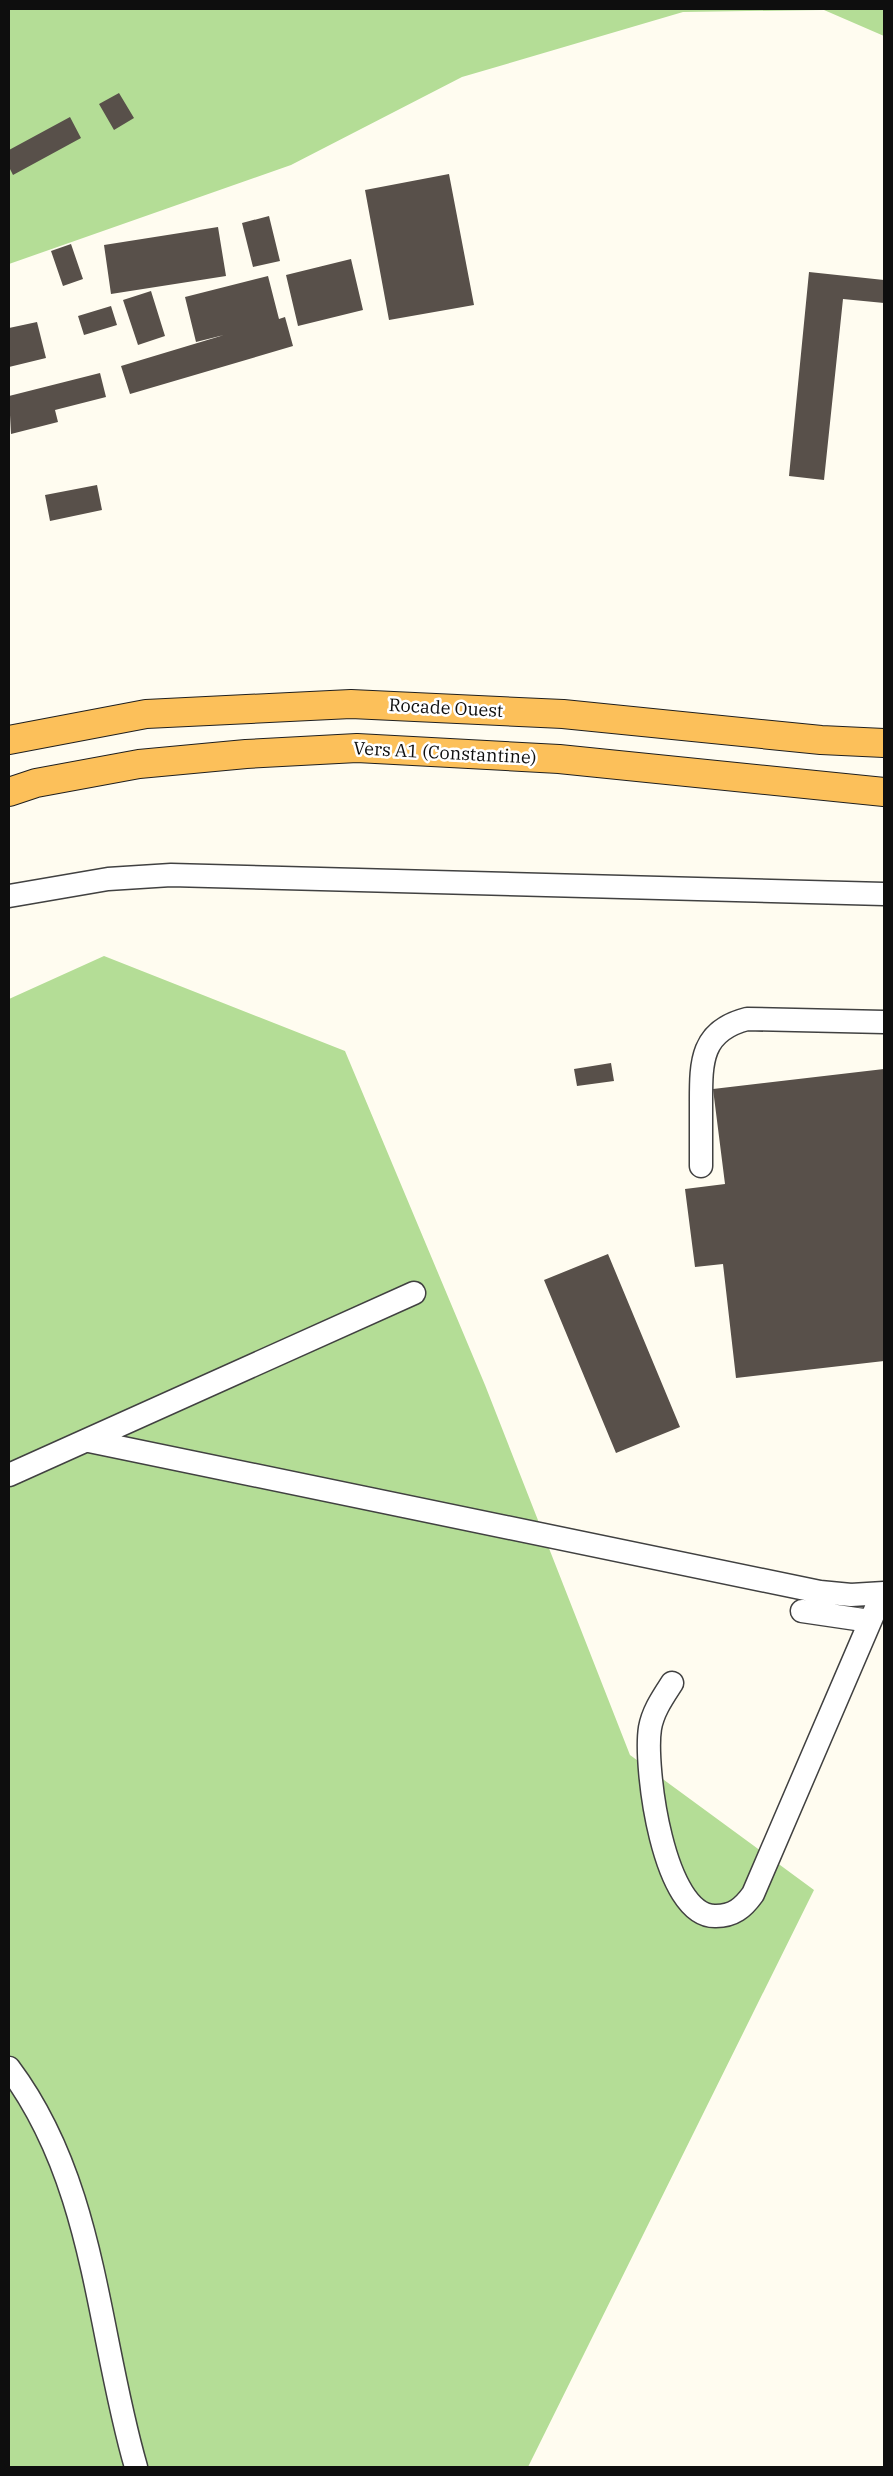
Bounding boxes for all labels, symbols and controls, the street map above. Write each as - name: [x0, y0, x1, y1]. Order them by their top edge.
- street label: Rocade Ouest: [388, 693, 504, 722]
- street label: Vers A1 (Constantine): [353, 736, 537, 769]

